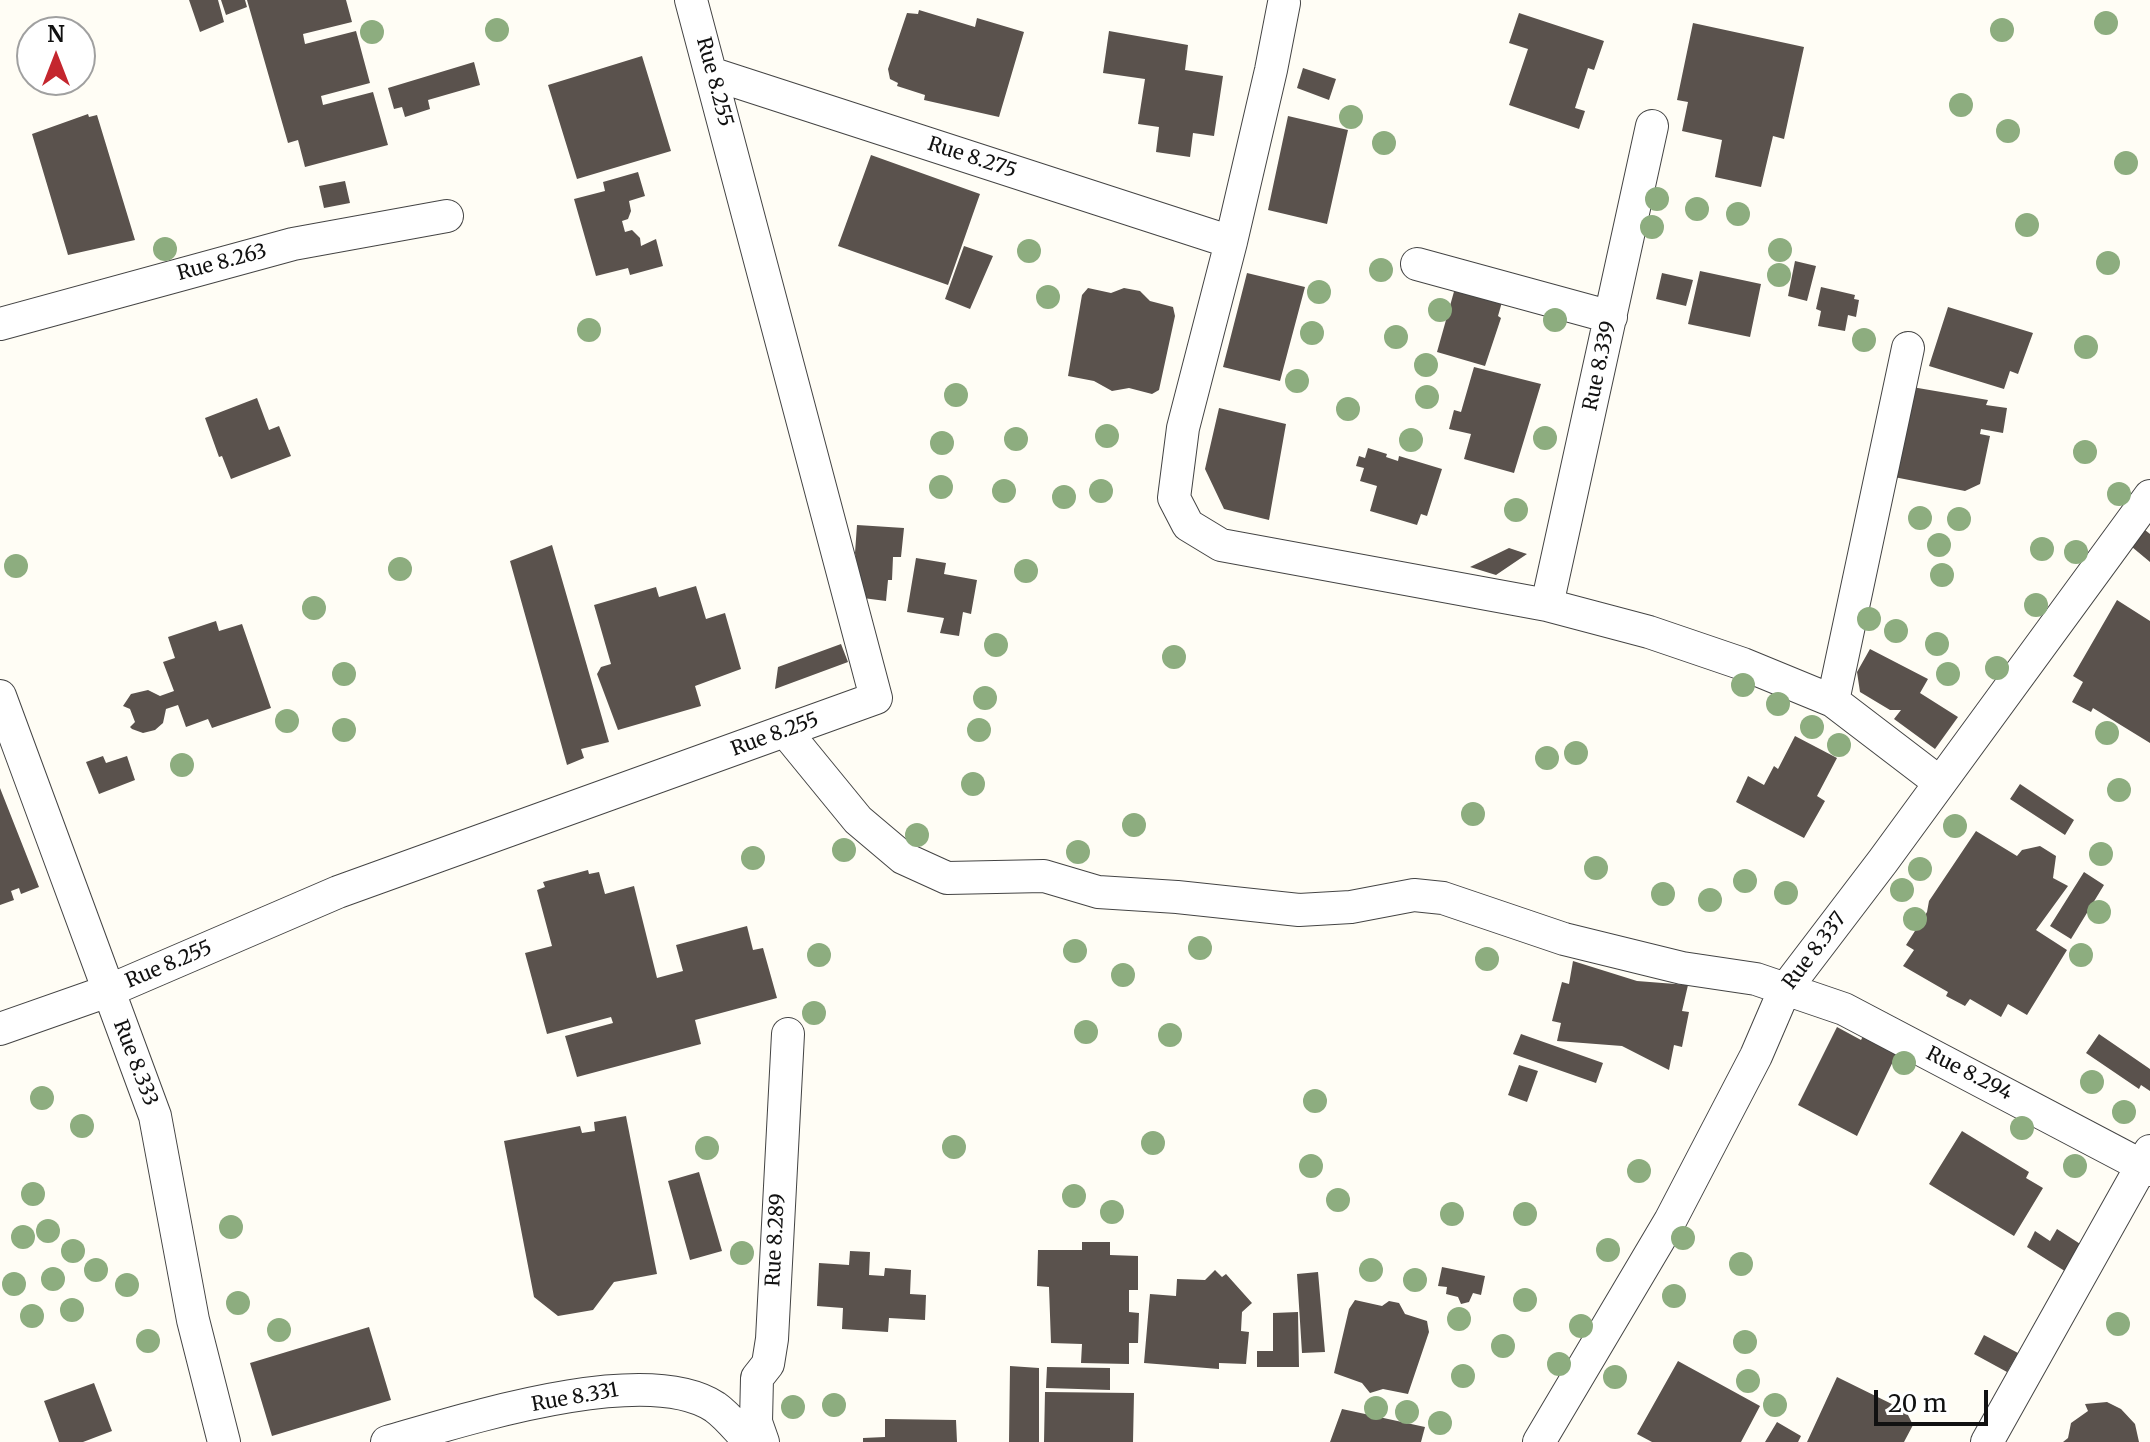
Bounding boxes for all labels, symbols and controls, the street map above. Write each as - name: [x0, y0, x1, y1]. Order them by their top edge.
- north arrow: [16, 16, 96, 96]
- text: N: [47, 20, 65, 48]
- street label: Rue 8.255: [691, 35, 737, 129]
- street label: Rue 8.275: [925, 132, 1019, 184]
- street label: Rue 8.263: [175, 240, 269, 286]
- street label: Rue 8.339: [1579, 319, 1621, 413]
- street label: Rue 8.255: [728, 708, 822, 762]
- street label: Rue 8.337: [1778, 908, 1852, 994]
- street label: Rue 8.255: [122, 936, 216, 994]
- street label: Rue 8.333: [108, 1017, 162, 1109]
- street label: Rue 8.294: [1922, 1042, 2016, 1106]
- street label: Rue 8.289: [762, 1193, 790, 1287]
- scale bar: [1878, 1374, 1992, 1424]
- street label: Rue 8.331: [530, 1379, 620, 1417]
- text: 20 m: [1888, 1388, 1947, 1419]

